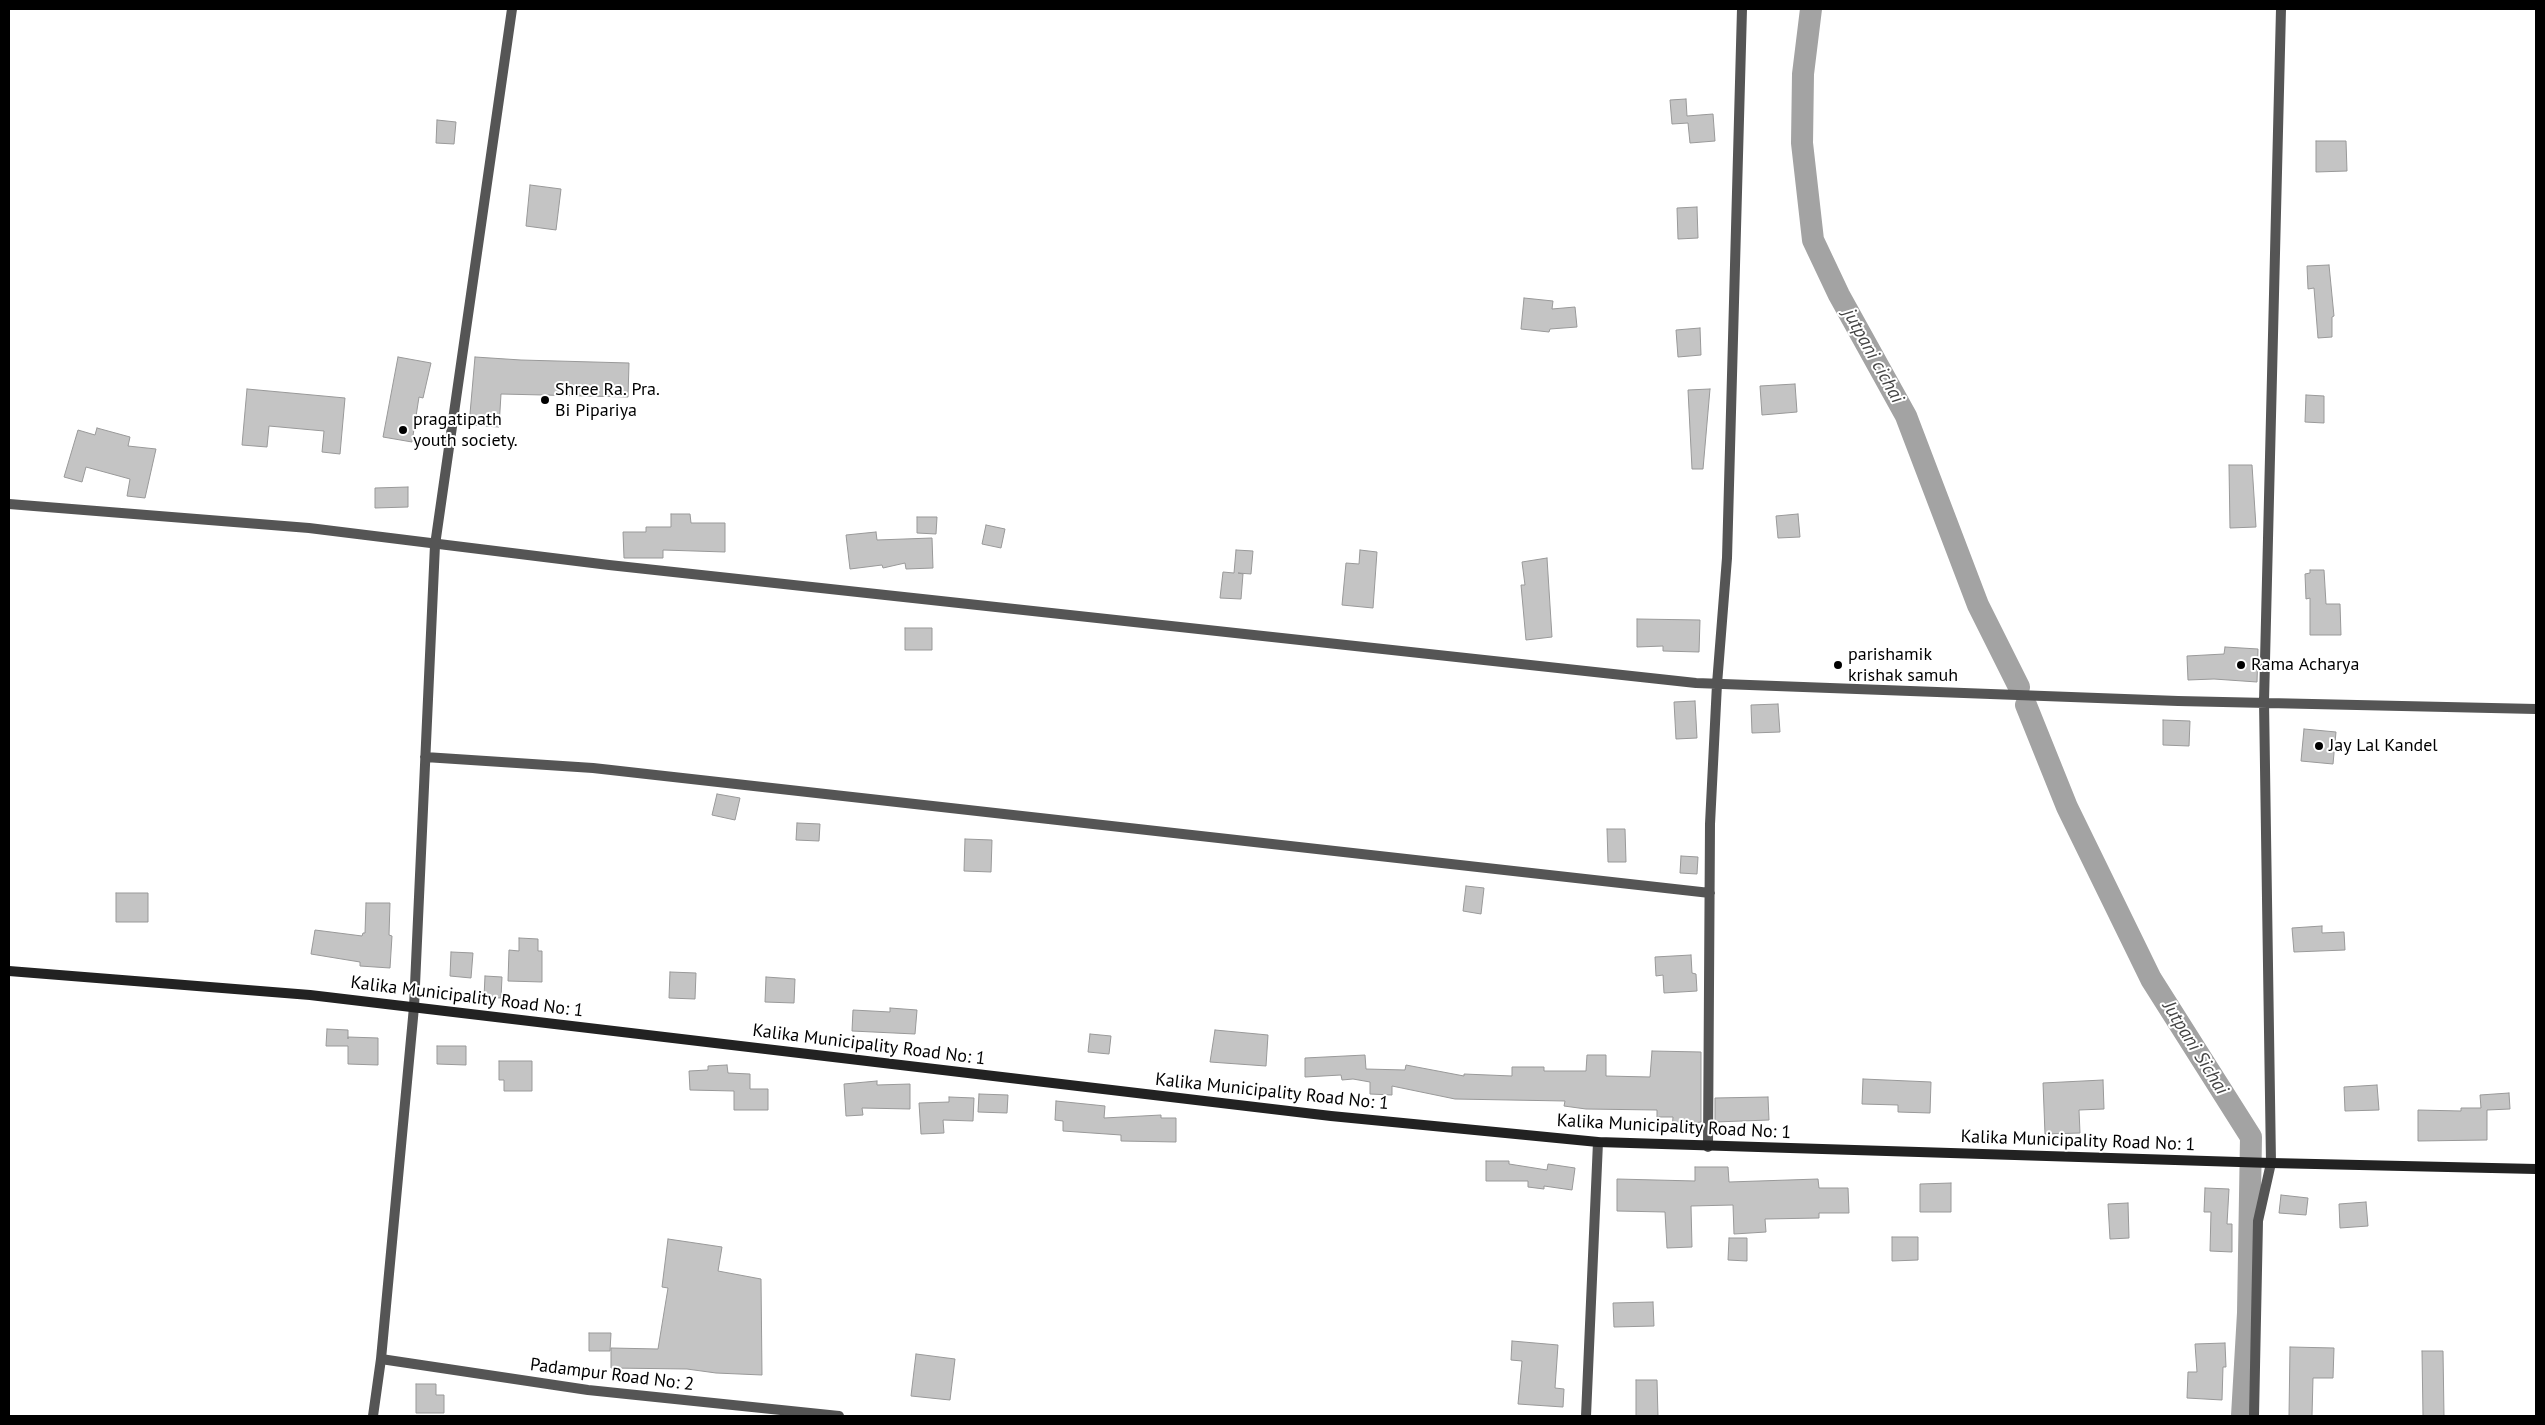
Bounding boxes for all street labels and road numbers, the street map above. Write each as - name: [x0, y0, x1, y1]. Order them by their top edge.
- street label: Kalika Municipality Road No: 1: [349, 972, 585, 1022]
- street label: Kalika Municipality Road No: 1: [751, 1020, 987, 1070]
- street label: Kalika Municipality Road No: 1: [1154, 1069, 1390, 1115]
- street label: Kalika Municipality Road No: 1: [1556, 1110, 1792, 1144]
- street label: Kalika Municipality Road No: 1: [1960, 1126, 2196, 1156]
- street label: Padampur Road No: 2: [529, 1354, 695, 1396]

